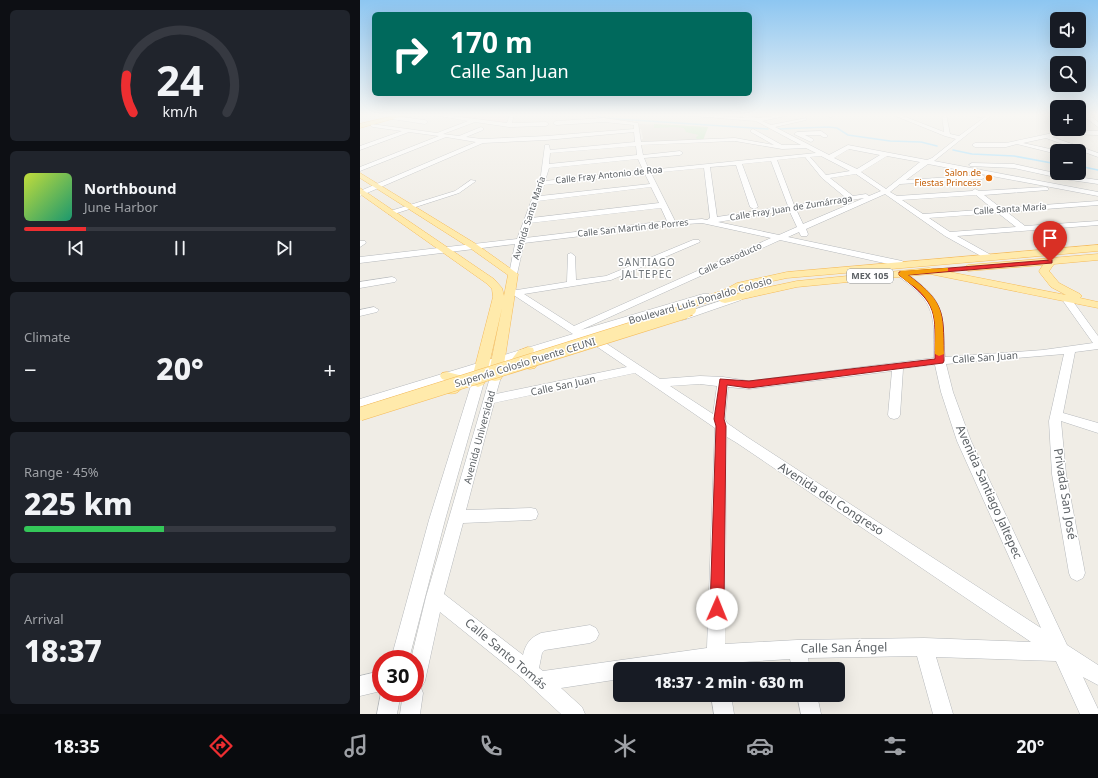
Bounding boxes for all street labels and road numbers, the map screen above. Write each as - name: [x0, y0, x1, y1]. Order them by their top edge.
- street label: Calle Fray Antonio de Roa: [555, 162, 663, 187]
- street label: Avenida Santa María: [509, 175, 548, 261]
- street label: Calle Fray Juan de Zumárraga: [729, 191, 853, 224]
- street label: Calle Santa María: [973, 199, 1047, 218]
- street label: Calle San Martin de Porres: [577, 215, 689, 240]
- street label: Calle Gasoducto: [696, 239, 764, 278]
- road number: MEX 105: [847, 269, 893, 283]
- street label: Boulevard Luis Donaldo Colosio: [627, 273, 773, 327]
- street label: Supervía Colosio Puente CEUNI: [453, 334, 597, 390]
- street label: Calle San Juan: [952, 348, 1018, 366]
- street label: Calle San Juan: [529, 371, 597, 399]
- street label: Avenida Universidad: [460, 389, 498, 485]
- street label: Avenida Santiago Jaltepec: [952, 422, 1027, 562]
- street label: Privada San José: [1050, 447, 1081, 541]
- street label: Avenida del Congreso: [775, 458, 887, 539]
- street label: Calle Santo Tomás: [462, 614, 551, 693]
- street label: Calle San Ángel: [801, 638, 887, 657]

